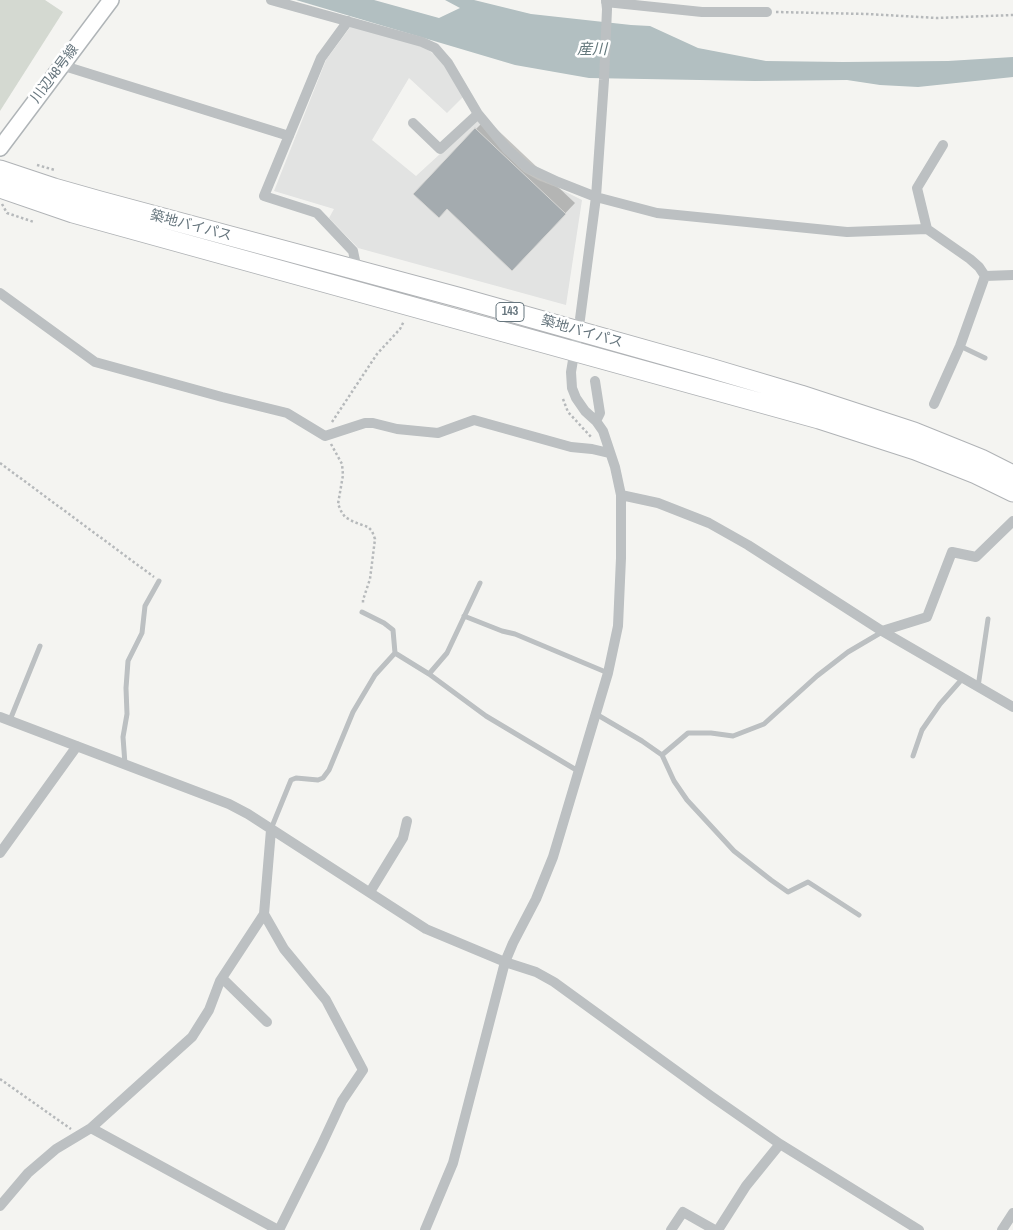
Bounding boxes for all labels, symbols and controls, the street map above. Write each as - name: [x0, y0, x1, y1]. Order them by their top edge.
- street label: 川辺48号線: [28, 41, 82, 107]
- water label: 産川: [577, 41, 607, 59]
- street label: 築地バイパス: [148, 207, 234, 245]
- road number: 143: [496, 302, 524, 322]
- street label: 築地バイパス: [539, 312, 625, 352]

